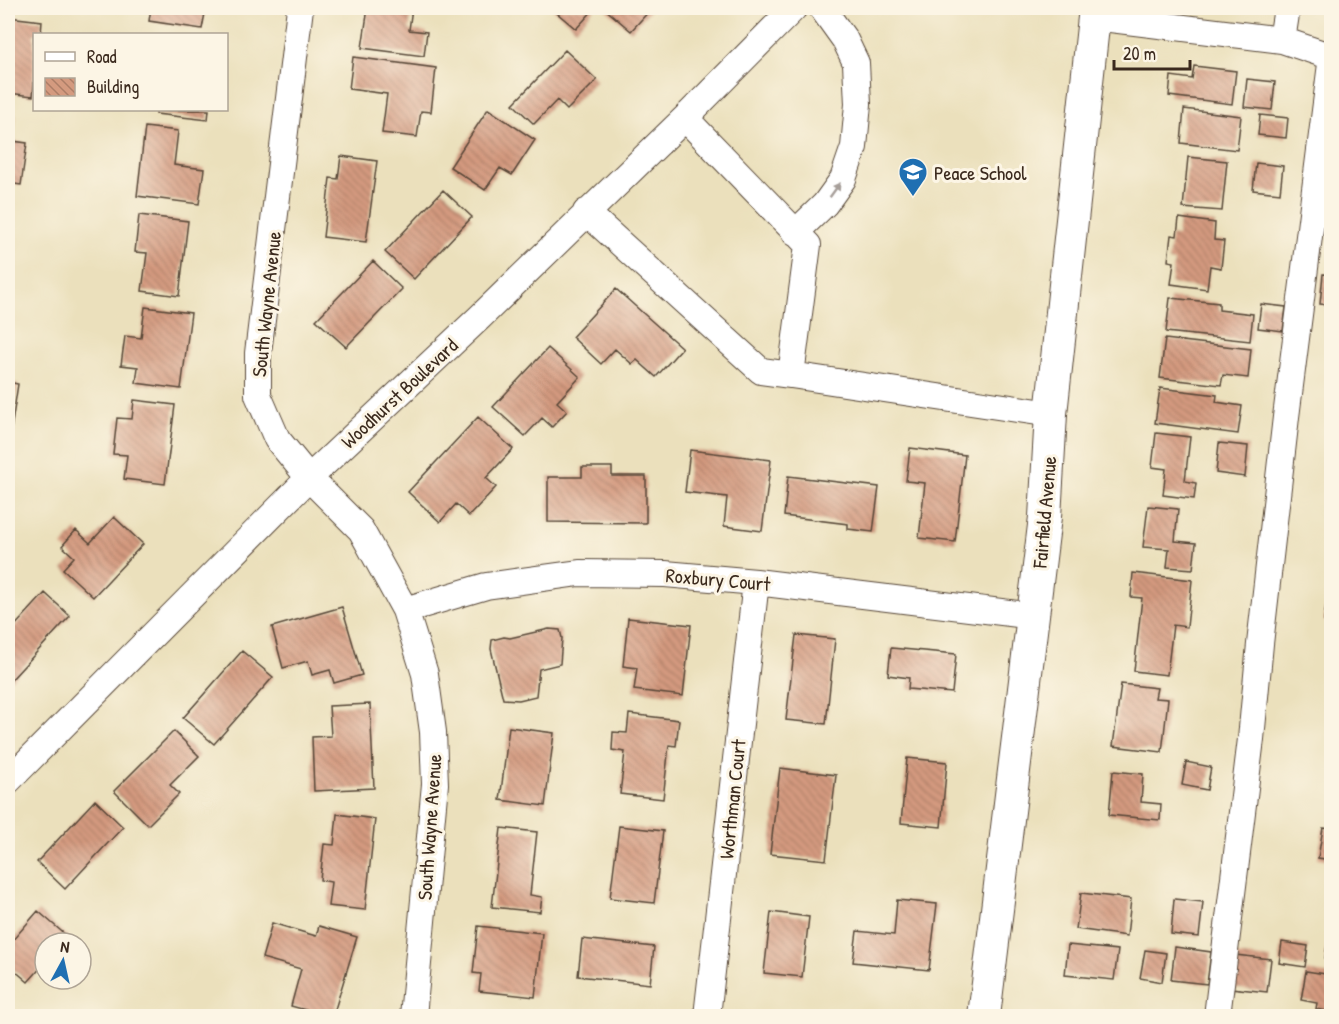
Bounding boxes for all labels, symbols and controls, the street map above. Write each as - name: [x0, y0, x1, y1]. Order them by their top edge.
- legend: [33, 33, 228, 111]
- scale bar: [1114, 33, 1190, 71]
- text: 20 m: [1123, 41, 1156, 66]
- text: Road: [87, 44, 117, 69]
- text: Building: [87, 74, 139, 99]
- school or university icon: Peace School: [897, 156, 929, 198]
- place label: Peace School: [934, 159, 1027, 186]
- one-way arrow: [829, 182, 841, 198]
- street label: South Wayne Avenue: [245, 230, 287, 378]
- street label: Woodhurst Boulevard: [335, 332, 463, 454]
- street label: Fairfield Avenue: [1026, 455, 1062, 570]
- street label: Roxbury Court: [665, 561, 772, 597]
- street label: Worthman Court: [712, 737, 752, 860]
- street label: South Wayne Avenue: [410, 753, 448, 901]
- north arrow: [33, 931, 93, 991]
- text: N: [59, 935, 71, 958]

